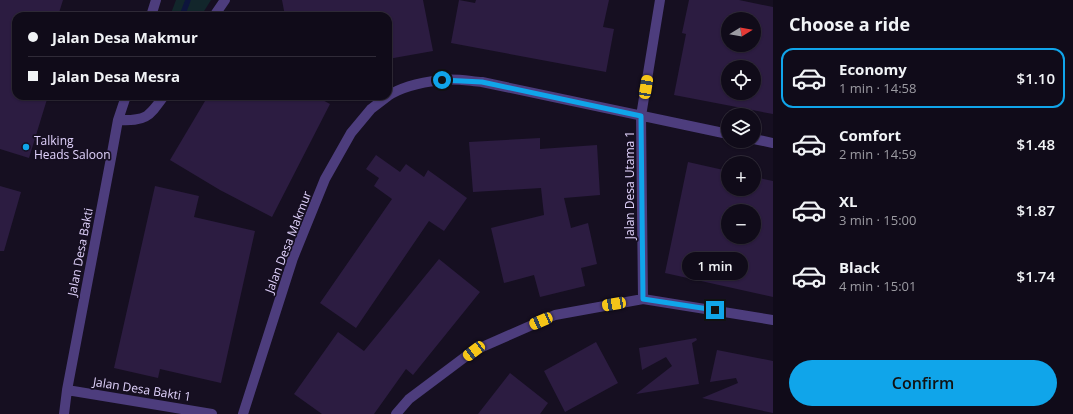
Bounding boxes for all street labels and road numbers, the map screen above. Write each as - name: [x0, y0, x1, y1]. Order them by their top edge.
- street label: Jalan Desa Utama 1: [621, 131, 638, 240]
- street label: Jalan Desa Makmur: [260, 188, 315, 296]
- street label: Jalan Desa Bakti: [63, 207, 97, 298]
- street label: Jalan Desa Bakti 1: [91, 373, 192, 405]

